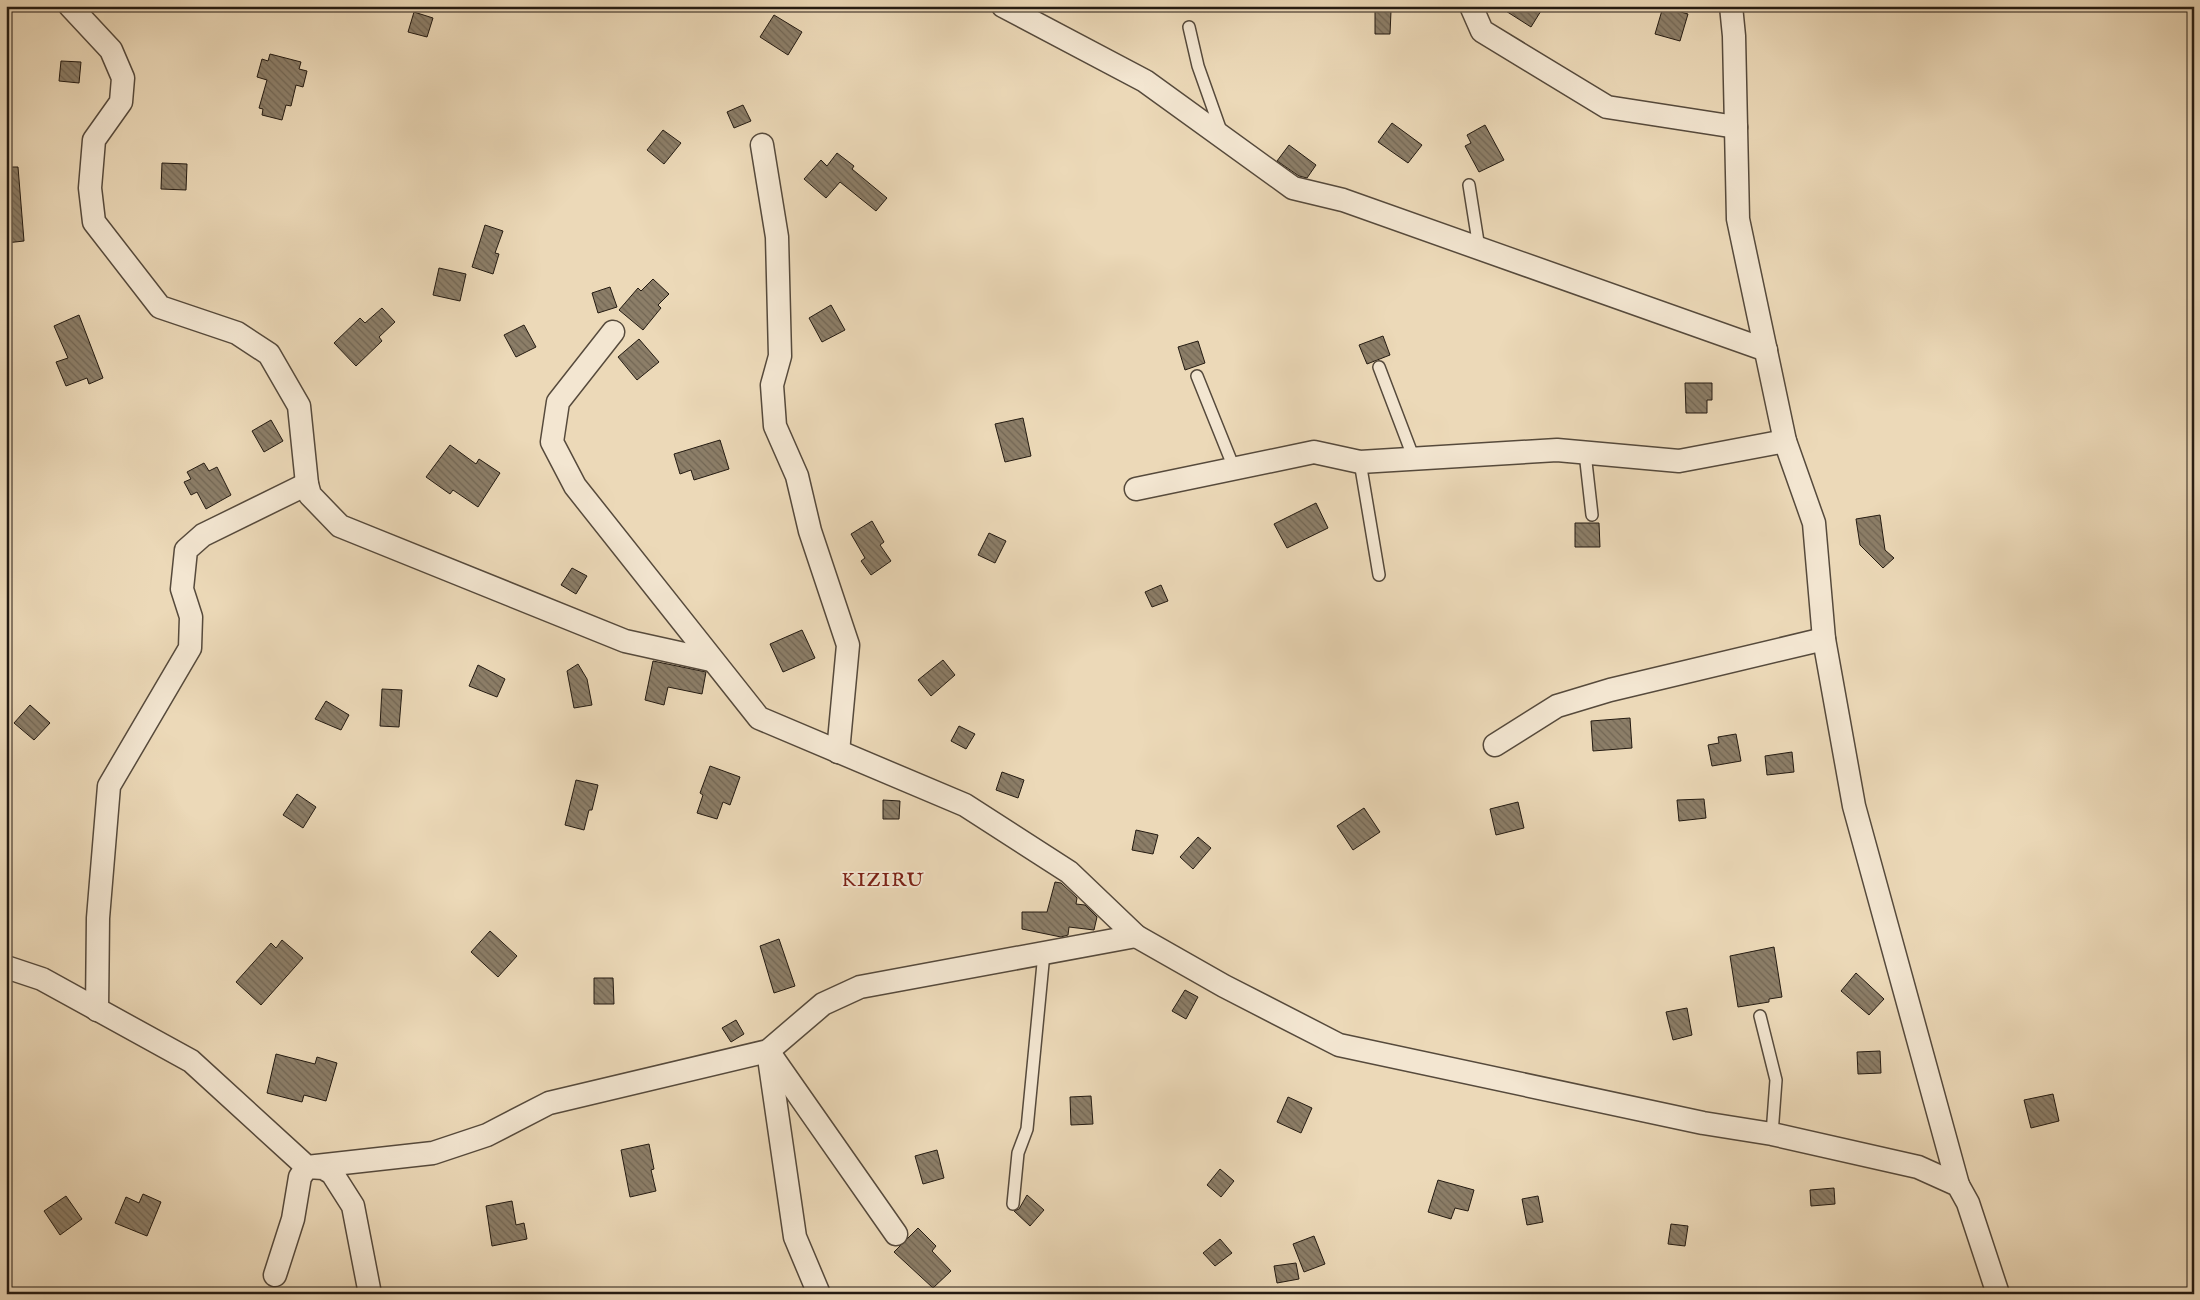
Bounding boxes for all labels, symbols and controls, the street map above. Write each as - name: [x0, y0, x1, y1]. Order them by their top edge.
- district label: KIZIRU: [841, 868, 925, 893]

